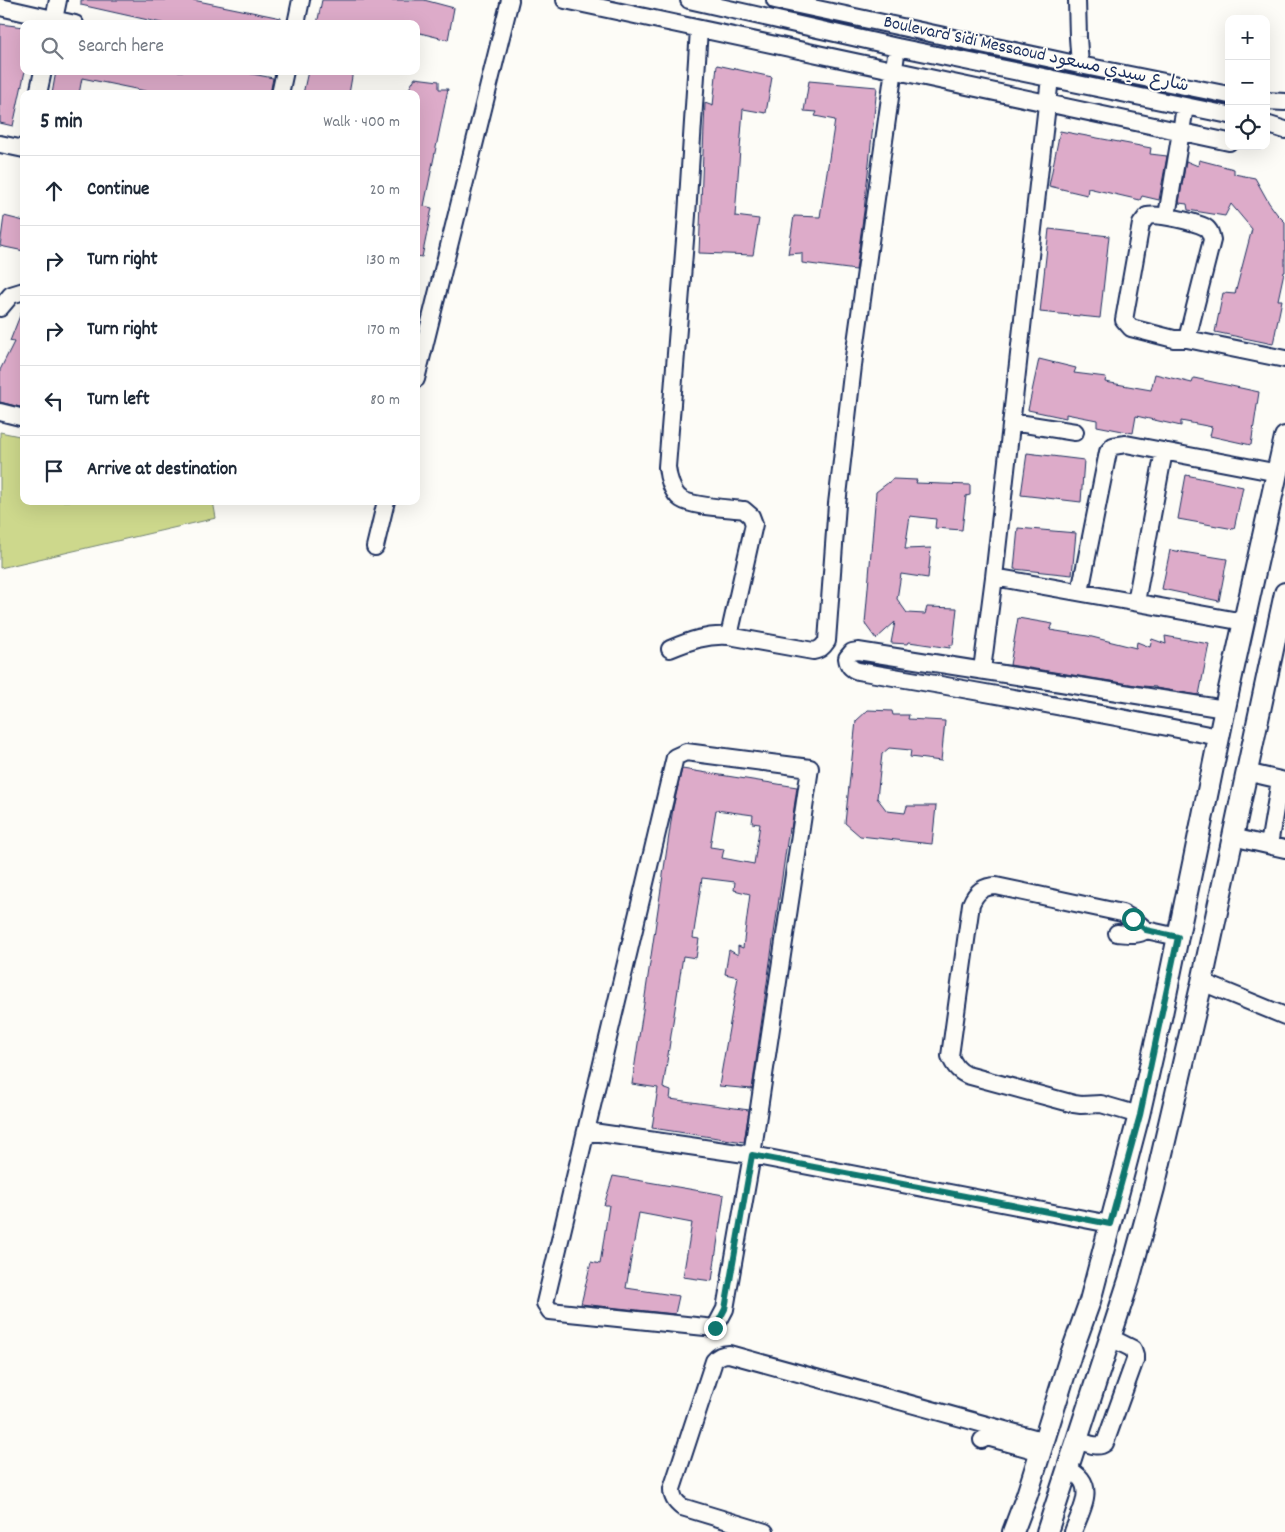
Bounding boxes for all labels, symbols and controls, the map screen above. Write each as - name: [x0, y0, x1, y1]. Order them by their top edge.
- street label: Boulevard Sidi Messaoud شارع سيدي مسعود: [881, 10, 1191, 100]
- map controls: [1225, 15, 1270, 150]
- button: +: [1225, 15, 1270, 60]
- search box: [20, 20, 420, 75]
- icon: search: [38, 34, 66, 62]
- text: Search here: [78, 34, 164, 61]
- button: −: [1225, 60, 1270, 105]
- button: locate: [1225, 105, 1270, 150]
- text: 5 min: [40, 108, 83, 138]
- text: Walk · 400 m: [323, 111, 400, 134]
- icon: ahead: [40, 177, 68, 205]
- text: Continue: [87, 177, 149, 204]
- text: 20 m: [370, 179, 400, 202]
- icon: right: [40, 247, 68, 275]
- text: Turn right: [87, 247, 158, 274]
- text: 130 m: [366, 249, 400, 272]
- icon: right: [40, 317, 68, 345]
- text: Turn right: [87, 317, 158, 344]
- text: 170 m: [367, 319, 400, 342]
- icon: left: [40, 387, 68, 415]
- text: Turn left: [87, 387, 150, 414]
- text: 80 m: [370, 389, 400, 412]
- icon: arrive: [40, 457, 68, 485]
- text: Arrive at destination: [87, 457, 237, 484]
- route start: [1122, 908, 1145, 931]
- route end: [704, 1317, 727, 1340]

